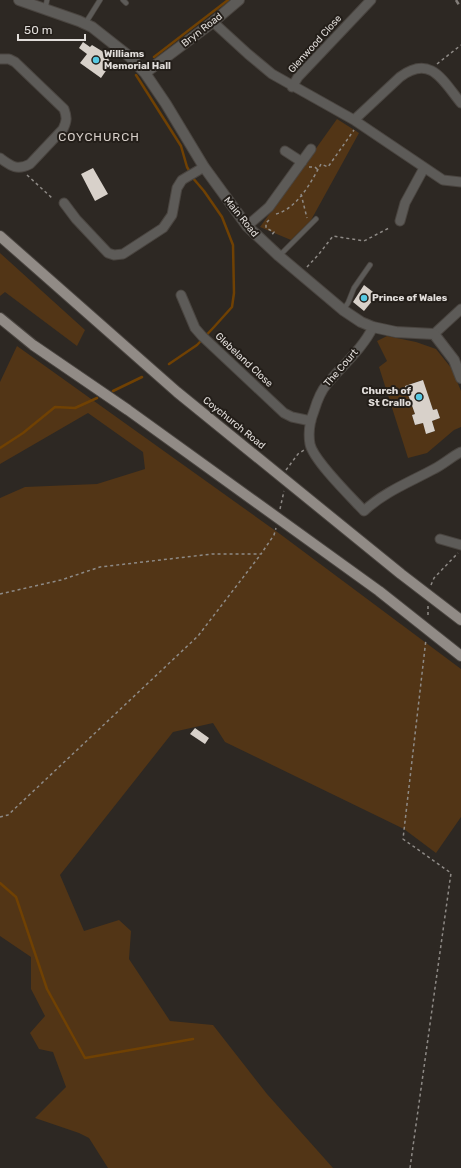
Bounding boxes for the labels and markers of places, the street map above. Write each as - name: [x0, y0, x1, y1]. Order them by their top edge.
- place label: Williams Memorial Hall: [104, 48, 171, 72]
- marker: Williams Memorial Hall: [91, 55, 101, 65]
- place label: Prince of Wales: [372, 292, 448, 304]
- marker: Prince of Wales: [359, 293, 369, 303]
- place label: Church of St Crallo: [362, 385, 412, 409]
- marker: Church of St Crallo: [414, 392, 424, 402]

